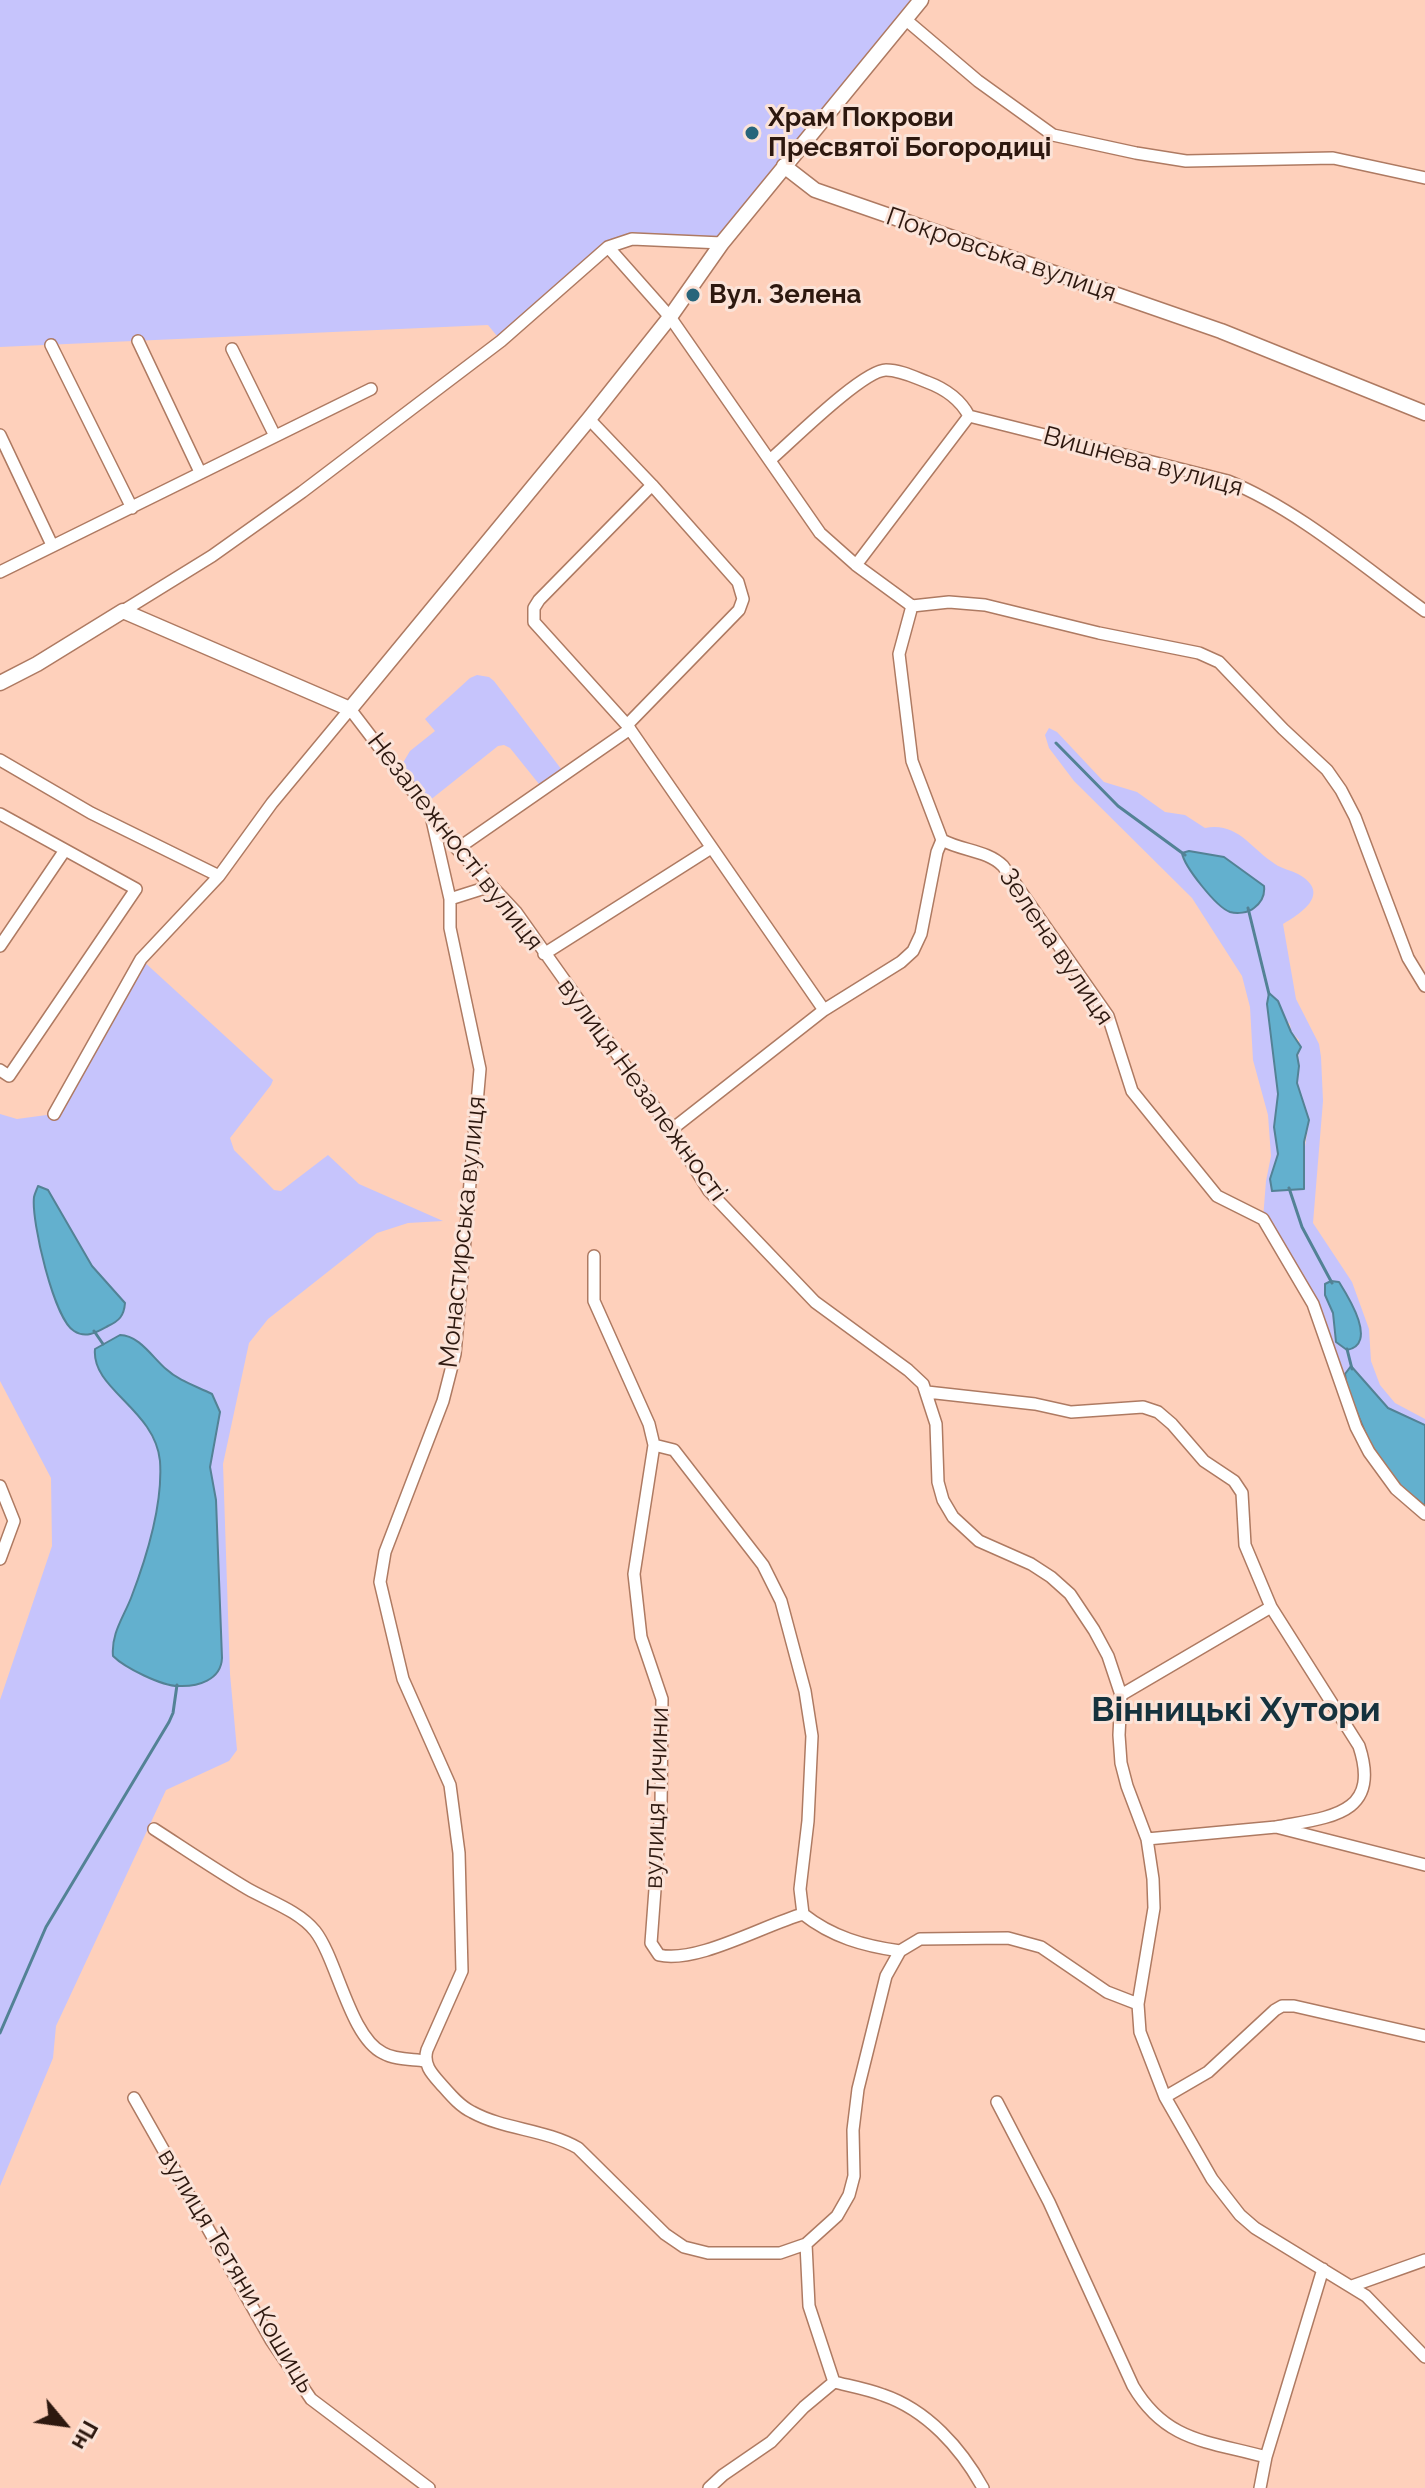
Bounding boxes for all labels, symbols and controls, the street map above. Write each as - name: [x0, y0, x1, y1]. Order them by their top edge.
- place label: Храм Покрови Пресвятої Богородиці: [768, 102, 1051, 164]
- marker: Храм Покрови Пресвятої Богородиці: [743, 124, 761, 142]
- street label: Покровська вулиця: [882, 201, 1120, 309]
- place label: Вул. Зелена: [709, 279, 861, 311]
- marker: Вул. Зелена: [684, 286, 702, 304]
- street label: Вишнева вулиця: [1040, 420, 1246, 504]
- street label: Незалежності вулиця: [360, 727, 550, 957]
- street label: Зелена вулиця: [992, 863, 1120, 1031]
- street label: вулиця Незалежності: [551, 973, 733, 1207]
- street label: Монастирська вулиця: [433, 1094, 493, 1370]
- district label: Вінницькі Хутори: [1091, 1691, 1381, 1731]
- street label: вулиця Тичини: [638, 1707, 676, 1889]
- street label: вулиця Тетяни Кошиць: [151, 2143, 321, 2399]
- north arrow: [24, 2384, 104, 2464]
- text: Пн: [67, 2417, 103, 2455]

